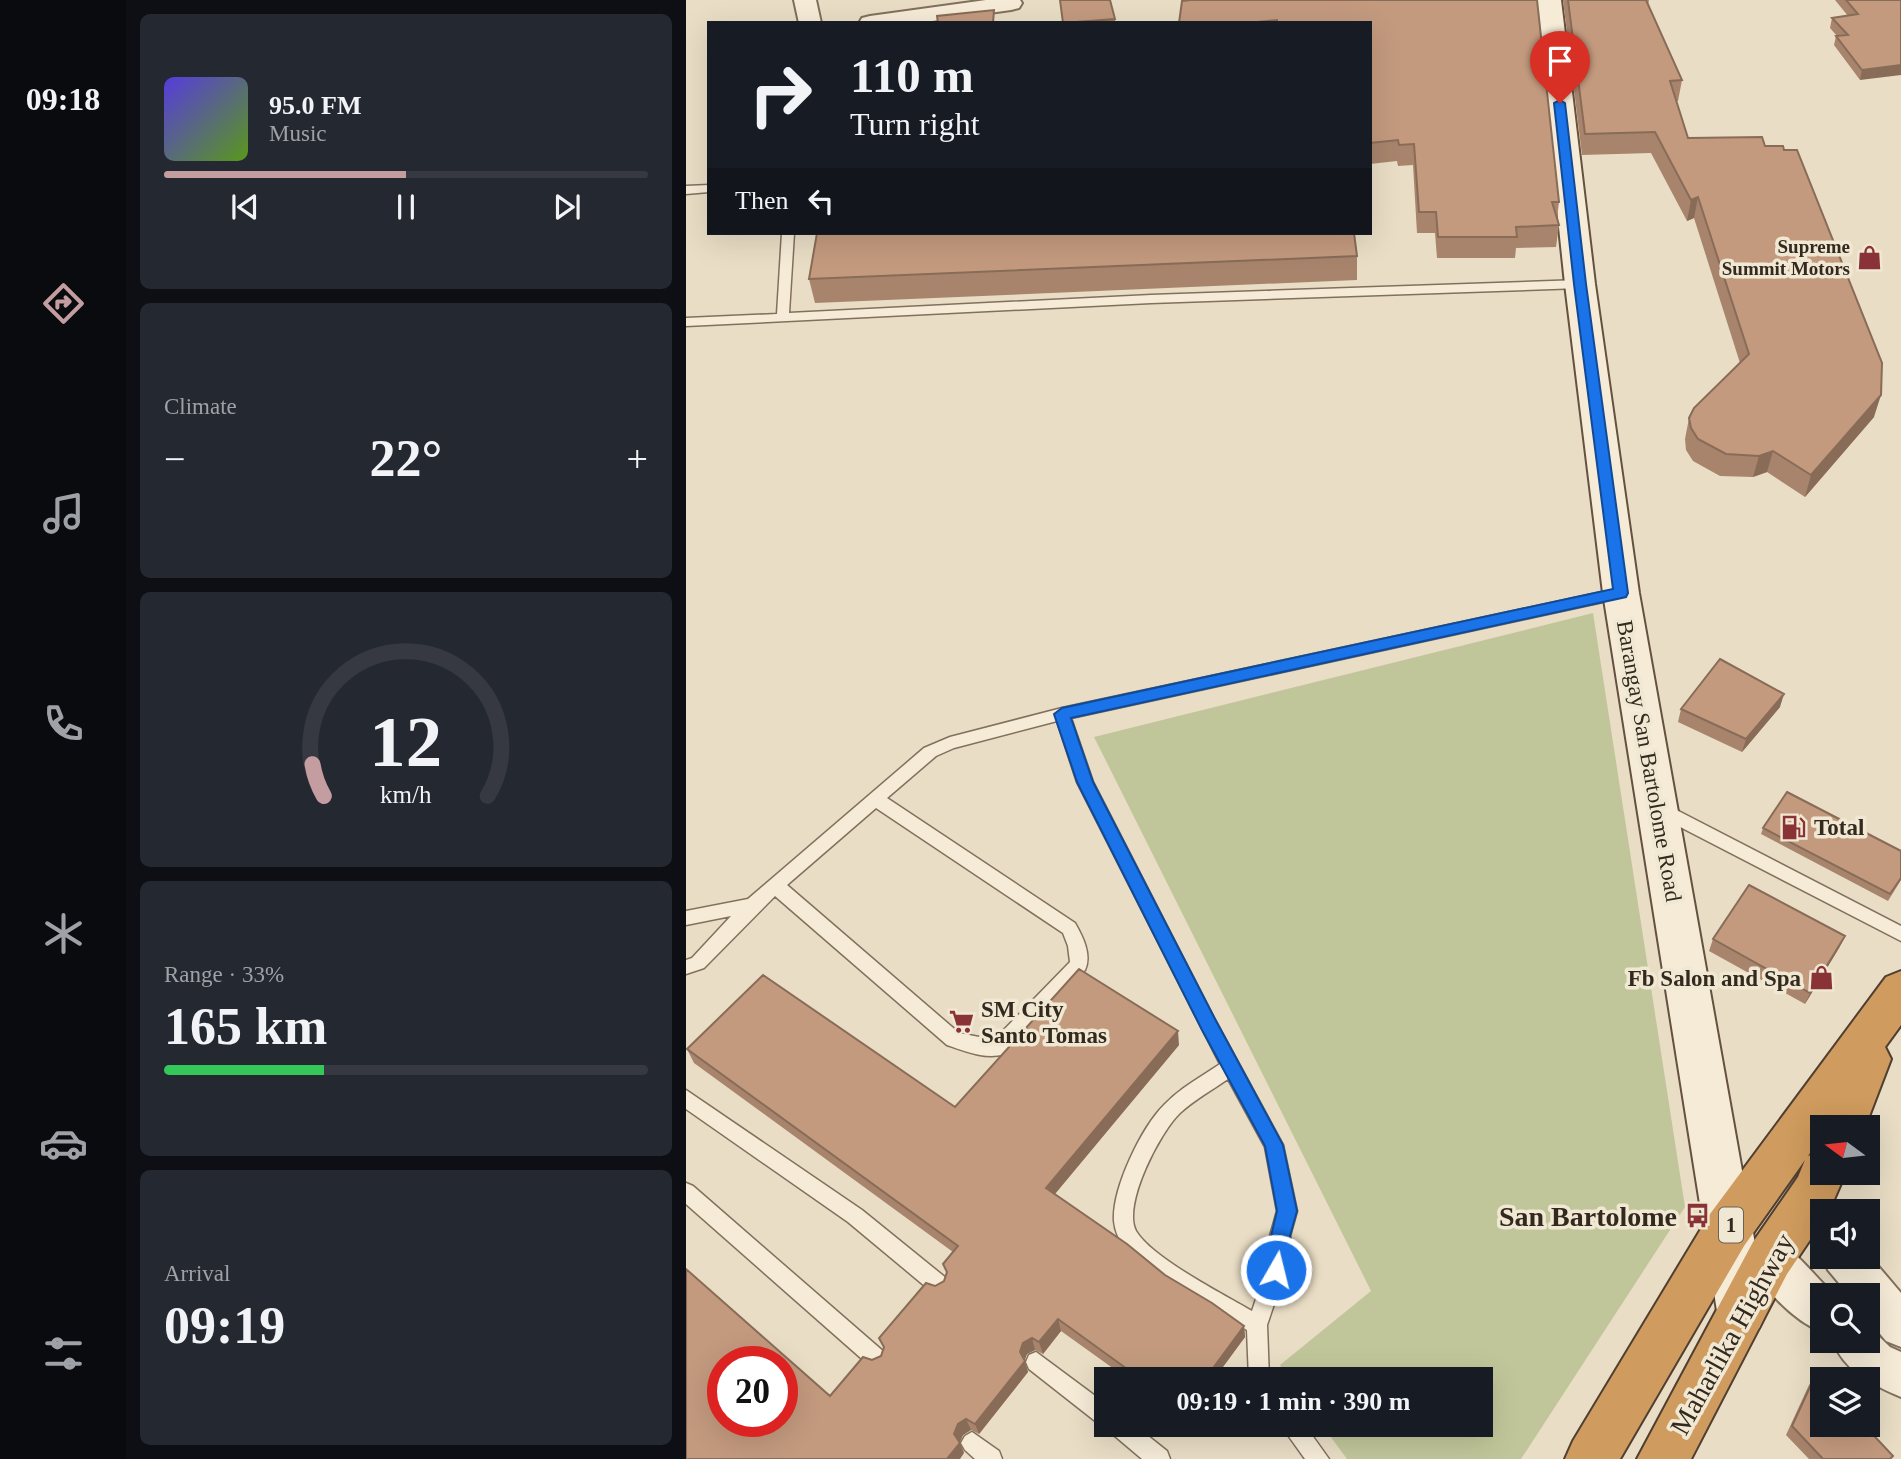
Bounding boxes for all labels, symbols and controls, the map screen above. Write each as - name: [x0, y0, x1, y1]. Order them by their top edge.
- pin: [1530, 31, 1590, 103]
- icon: arrive: [1541, 42, 1579, 80]
- text: 110 m: [850, 48, 974, 103]
- icon: right: [735, 49, 826, 140]
- text: 09:18: [26, 81, 100, 117]
- text: 95.0 FM: [269, 91, 361, 120]
- text: Turn right: [850, 106, 980, 142]
- text: Music: [269, 121, 327, 146]
- icon: left: [802, 182, 840, 220]
- text: Then: [735, 186, 788, 215]
- icon: previous: [226, 188, 264, 226]
- icon: pause: [387, 188, 425, 226]
- icon: next: [548, 188, 586, 226]
- place label: Supreme Summit Motors: [1722, 236, 1850, 279]
- shop icon: Supreme Summit Motors: [1856, 243, 1884, 271]
- icon: directions: [39, 279, 88, 328]
- text: Climate: [164, 394, 237, 419]
- text: 22°: [370, 430, 442, 487]
- text: −: [164, 438, 185, 480]
- text: +: [627, 438, 648, 480]
- icon: music: [39, 489, 88, 538]
- street label: Barangay San Bartolome Road: [1612, 618, 1686, 904]
- icon: phone: [39, 699, 88, 748]
- text: 12: [370, 701, 442, 782]
- text: km/h: [380, 780, 432, 807]
- fuel station icon: Total: [1780, 813, 1808, 841]
- place label: Total: [1814, 815, 1864, 840]
- icon: climate: [39, 909, 88, 958]
- text: Range · 33%: [164, 962, 284, 987]
- shop icon: Fb Salon and Spa: [1807, 964, 1835, 992]
- place label: Fb Salon and Spa: [1628, 966, 1801, 991]
- place label: SM City Santo Tomas: [981, 997, 1107, 1048]
- text: 165 km: [164, 998, 327, 1055]
- supermarket icon: SM City Santo Tomas: [947, 1008, 975, 1036]
- north arrow: [1810, 1115, 1880, 1185]
- map controls: [1810, 1115, 1880, 1437]
- icon: car: [39, 1119, 88, 1168]
- button: sound: [1810, 1199, 1880, 1269]
- place label: San Bartolome: [1499, 1201, 1677, 1232]
- bus stop icon: San Bartolome: [1683, 1202, 1711, 1230]
- road number: 1: [1719, 1208, 1743, 1242]
- street label: Maharlika Highway: [1664, 1228, 1800, 1440]
- position arrow: [1239, 1233, 1313, 1307]
- text: Arrival: [164, 1261, 230, 1286]
- button: search: [1810, 1283, 1880, 1353]
- text: 09:19: [164, 1297, 285, 1354]
- icon: filters: [39, 1329, 88, 1378]
- speed limit sign: 20: [707, 1346, 798, 1437]
- button: layers: [1810, 1367, 1880, 1437]
- text: 09:19 · 1 min · 390 m: [1177, 1387, 1411, 1416]

